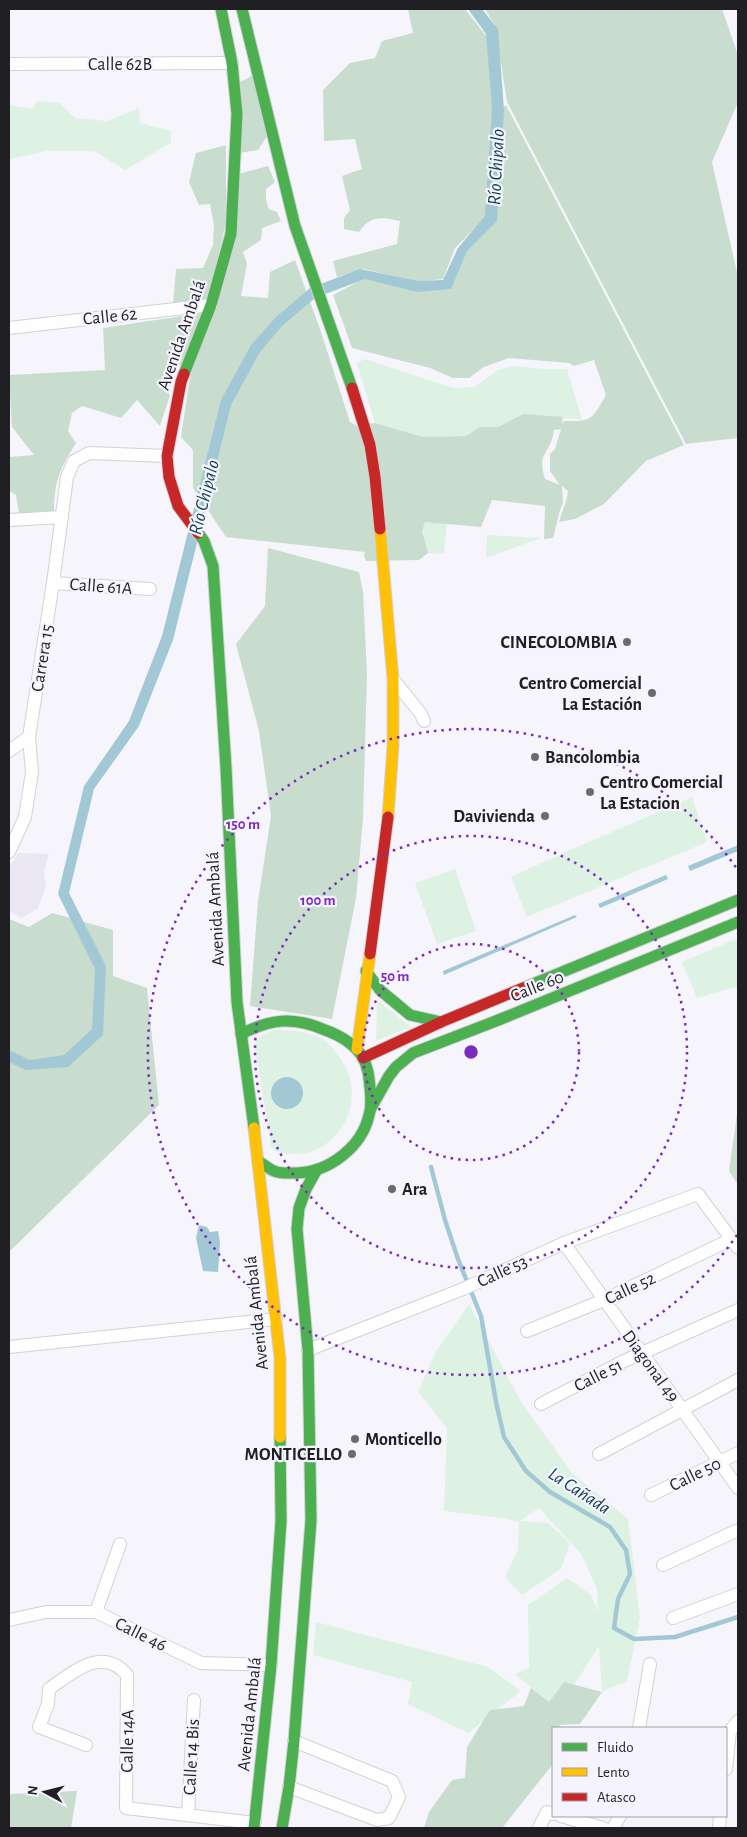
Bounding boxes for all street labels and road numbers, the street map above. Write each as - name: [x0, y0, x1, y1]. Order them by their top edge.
- street label: Calle 62B: [88, 56, 152, 74]
- street label: Avenida Ambalá: [155, 278, 209, 393]
- street label: Calle 62: [82, 305, 138, 329]
- street label: Calle 61A: [69, 576, 134, 598]
- street label: Carrera 15: [29, 623, 57, 693]
- street label: Avenida Ambalá: [204, 851, 228, 967]
- street label: Calle 60: [508, 968, 567, 1006]
- street label: Calle 53: [475, 1253, 530, 1291]
- street label: Avenida Ambalá: [242, 1255, 272, 1371]
- street label: Calle 52: [602, 1269, 658, 1308]
- street label: Diagonal 49: [618, 1327, 682, 1406]
- street label: Calle 51: [571, 1356, 626, 1396]
- street label: Calle 50: [667, 1455, 724, 1495]
- street label: Calle 46: [112, 1615, 169, 1655]
- street label: Avenida Ambalá: [235, 1656, 265, 1772]
- street label: Calle 14A: [118, 1709, 138, 1773]
- street label: Calle 14 Bis: [181, 1718, 203, 1796]

